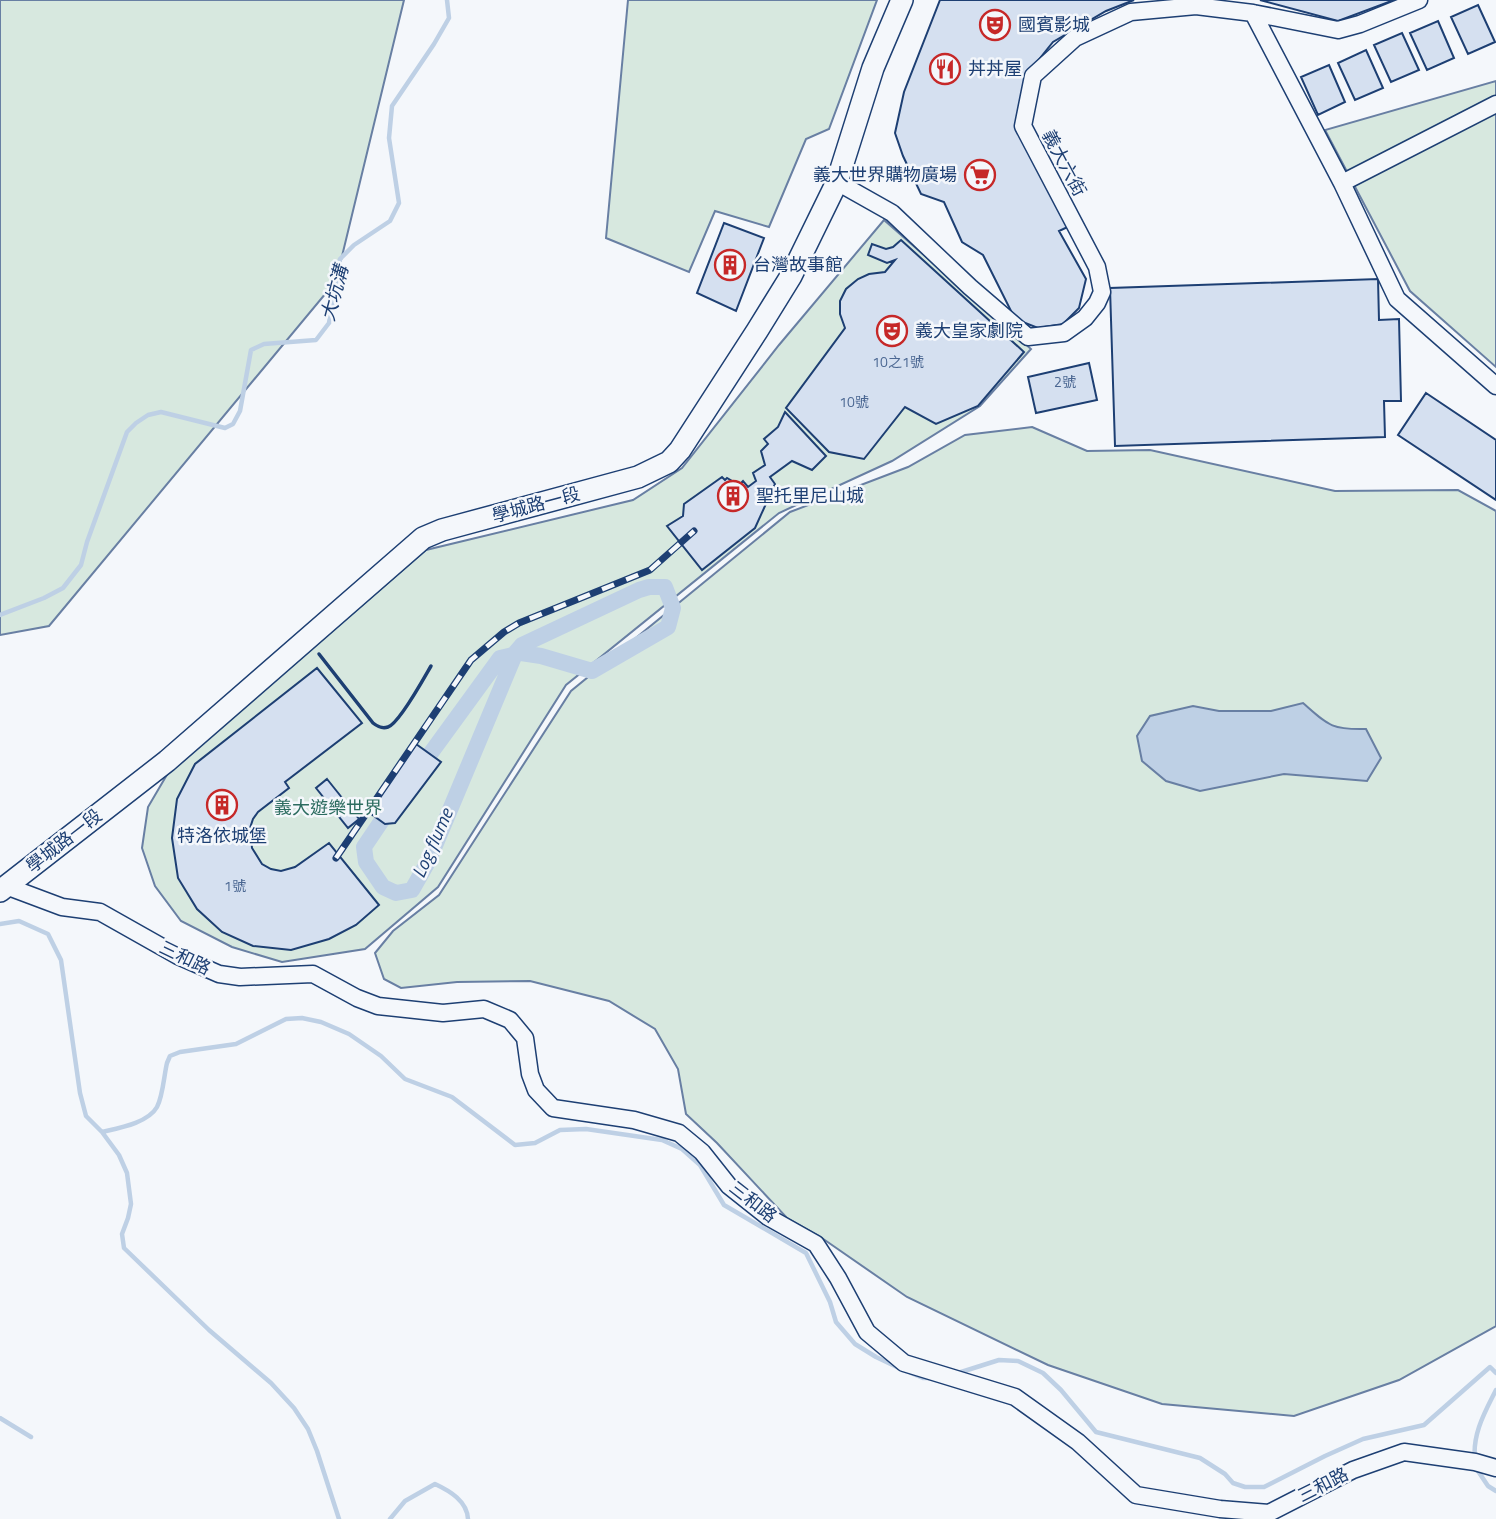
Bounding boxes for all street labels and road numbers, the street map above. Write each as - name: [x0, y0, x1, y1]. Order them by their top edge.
- street label: 義大六街: [1036, 125, 1093, 201]
- street label: 學城路一段: [489, 480, 583, 529]
- street label: 學城路一段: [20, 802, 107, 879]
- street label: 三和路: [155, 934, 215, 982]
- street label: 三和路: [724, 1174, 783, 1229]
- street label: 三和路: [1293, 1460, 1353, 1509]

